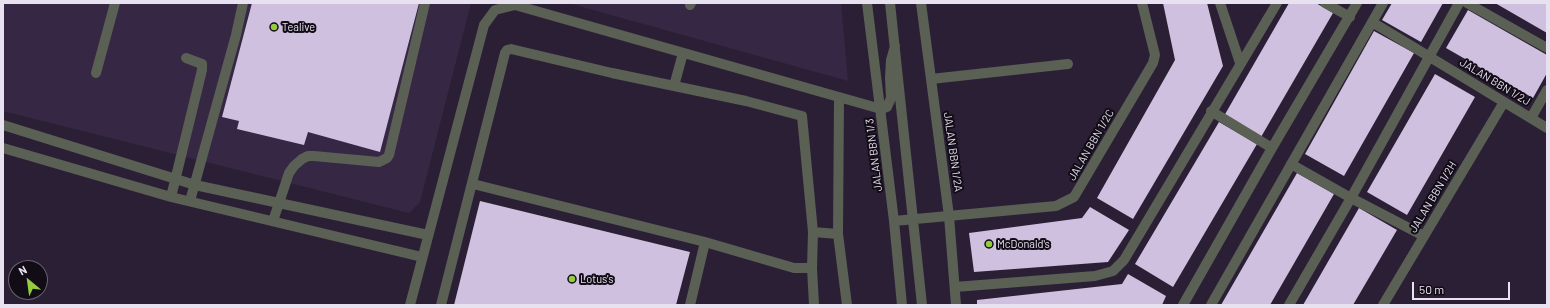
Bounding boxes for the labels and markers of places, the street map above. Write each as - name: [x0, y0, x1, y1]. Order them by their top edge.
- place label: Tealive: [282, 20, 315, 34]
- marker: Tealive: [269, 22, 279, 32]
- place label: McDonald's: [997, 237, 1050, 251]
- marker: McDonald's: [984, 239, 994, 249]
- place label: Lotus's: [580, 272, 614, 286]
- marker: Lotus's: [567, 274, 577, 284]

